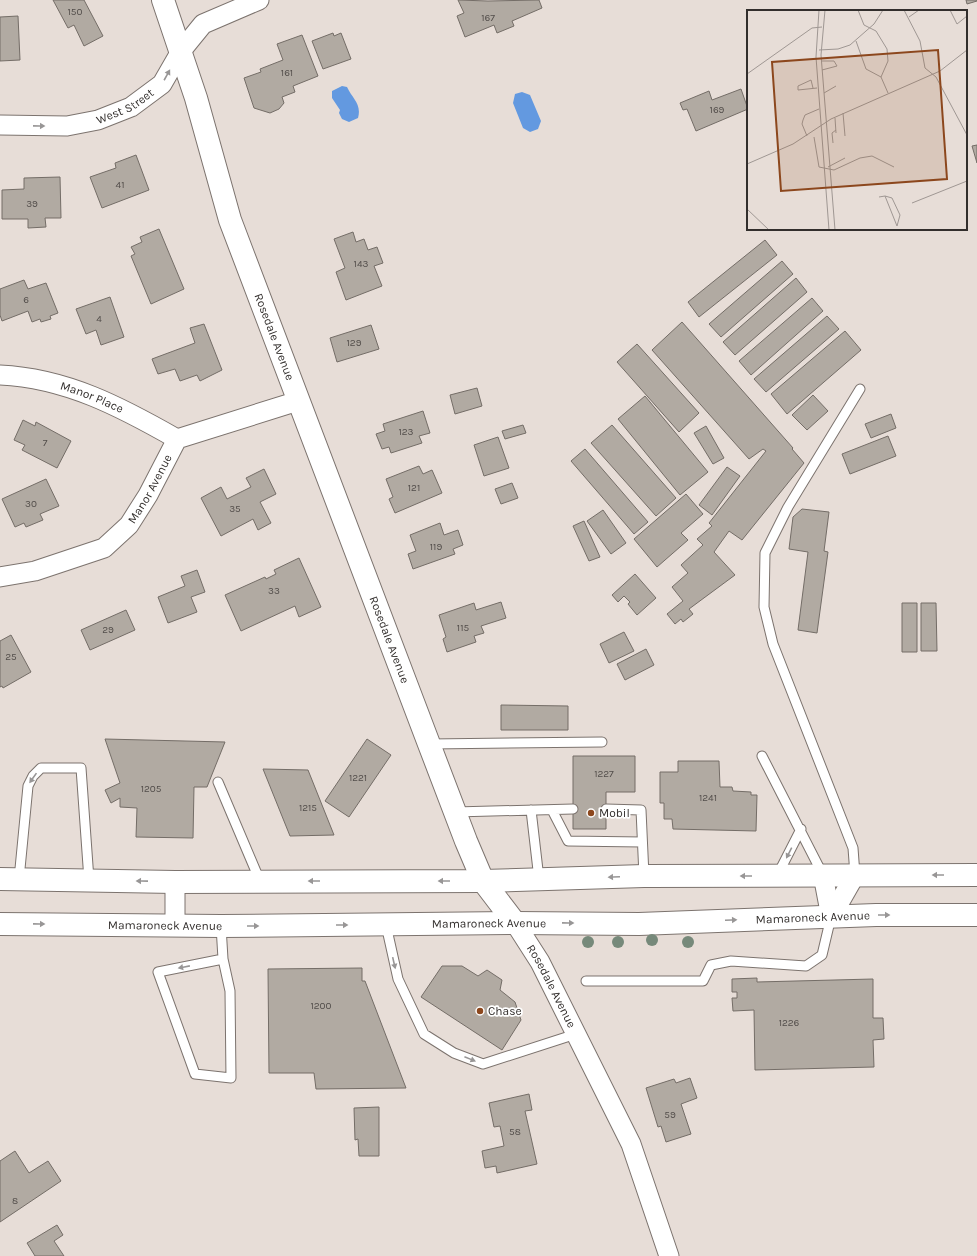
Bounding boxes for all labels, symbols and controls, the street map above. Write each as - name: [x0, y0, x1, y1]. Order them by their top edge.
- house number: 150: [68, 6, 83, 18]
- inset map: [747, 10, 967, 230]
- house number: 167: [481, 12, 495, 24]
- house number: 161: [281, 67, 293, 79]
- one-way arrow: [164, 69, 171, 81]
- street label: West Street: [94, 85, 157, 127]
- house number: 169: [710, 104, 725, 116]
- one-way arrow: [33, 122, 45, 129]
- house number: 41: [116, 179, 124, 191]
- house number: 39: [26, 198, 38, 210]
- house number: 143: [354, 258, 368, 270]
- street label: Rosedale Avenue: [251, 291, 297, 382]
- house number: 6: [23, 294, 29, 306]
- house number: 4: [96, 313, 102, 325]
- house number: 129: [347, 337, 362, 349]
- street label: Manor Place: [59, 378, 126, 416]
- house number: 123: [398, 426, 414, 438]
- house number: 7: [43, 437, 48, 449]
- street label: Manor Avenue: [125, 452, 175, 526]
- house number: 121: [408, 482, 420, 494]
- house number: 30: [25, 498, 37, 510]
- house number: 35: [229, 503, 241, 515]
- house number: 119: [430, 541, 442, 553]
- house number: 33: [268, 585, 280, 597]
- street label: Rosedale Avenue: [366, 594, 412, 685]
- house number: 115: [457, 622, 469, 634]
- house number: 29: [102, 624, 114, 636]
- house number: 25: [5, 651, 17, 663]
- house number: 1227: [594, 768, 614, 780]
- house number: 1221: [349, 772, 367, 784]
- one-way arrow: [29, 773, 37, 784]
- house number: 1205: [141, 783, 162, 795]
- house number: 1241: [699, 792, 717, 804]
- house number: 1215: [299, 802, 317, 814]
- place label: Mobil: [599, 806, 630, 820]
- marker: Mobil: [586, 808, 596, 818]
- one-way arrow: [786, 847, 792, 858]
- one-way arrow: [931, 872, 944, 878]
- one-way arrow: [608, 873, 620, 880]
- one-way arrow: [739, 873, 752, 879]
- one-way arrow: [135, 878, 148, 884]
- one-way arrow: [307, 878, 320, 884]
- one-way arrow: [437, 878, 450, 884]
- street label: Mamaroneck Avenue: [755, 908, 870, 927]
- one-way arrow: [878, 912, 891, 918]
- street label: Mamaroneck Avenue: [432, 916, 546, 931]
- one-way arrow: [725, 917, 737, 924]
- street label: Mamaroneck Avenue: [108, 918, 222, 933]
- one-way arrow: [562, 920, 575, 926]
- one-way arrow: [33, 921, 46, 927]
- one-way arrow: [336, 922, 349, 928]
- one-way arrow: [247, 923, 260, 929]
- street label: Rosedale Avenue: [524, 942, 579, 1030]
- one-way arrow: [392, 957, 398, 969]
- one-way arrow: [178, 964, 191, 970]
- house number: 1200: [311, 1000, 332, 1012]
- place label: Chase: [488, 1004, 522, 1018]
- marker: Chase: [475, 1006, 485, 1016]
- house number: 1226: [779, 1017, 800, 1029]
- one-way arrow: [464, 1057, 476, 1063]
- house number: 59: [664, 1109, 676, 1121]
- house number: 58: [509, 1126, 521, 1138]
- house number: 8: [12, 1195, 18, 1207]

